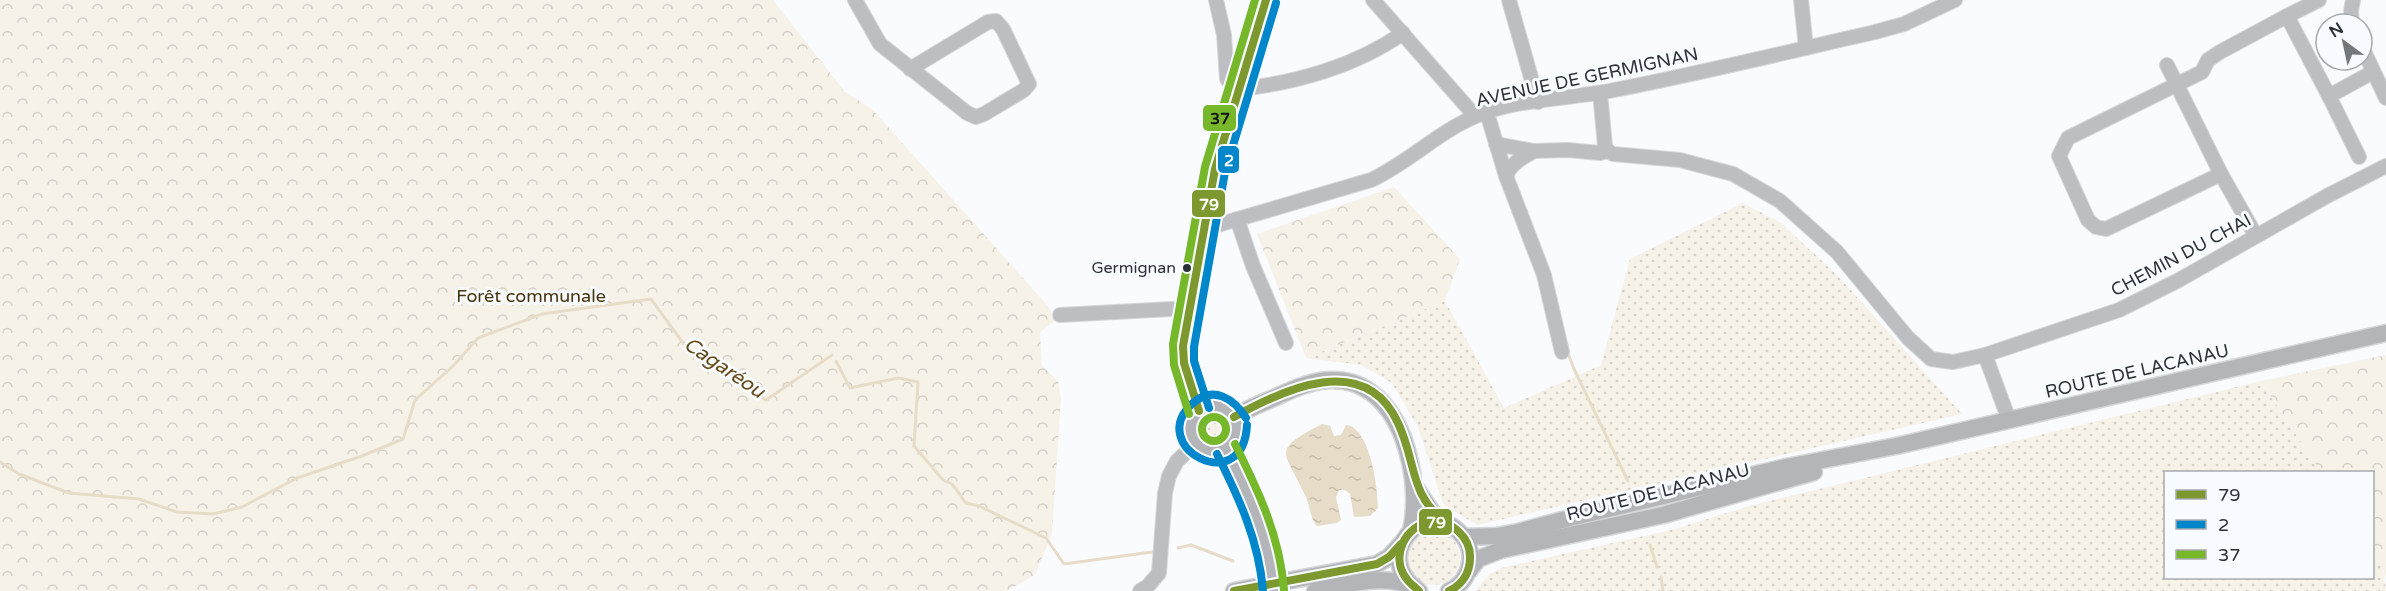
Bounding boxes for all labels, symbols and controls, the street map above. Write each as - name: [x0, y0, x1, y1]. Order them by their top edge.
- north arrow: [2314, 12, 2374, 72]
- text: N: [2326, 18, 2347, 42]
- street label: AVENUE DE GERMIGNAN: [1474, 43, 1700, 111]
- line badge: 37: [1202, 104, 1237, 132]
- text: 37: [1210, 109, 1230, 129]
- line badge: 2: [1217, 145, 1240, 174]
- text: 2: [1224, 151, 1234, 171]
- line badge: 79: [1191, 189, 1226, 218]
- text: 79: [1199, 195, 1219, 215]
- street label: CHEMIN DU CHAI: [2107, 209, 2255, 301]
- place label: Germignan: [1091, 258, 1176, 278]
- marker: Germignan: [1181, 262, 1193, 274]
- park label: Forêt communale: [456, 285, 606, 307]
- water label: Cagaréou: [679, 332, 770, 405]
- street label: ROUTE DE LACANAU: [2043, 339, 2231, 403]
- street label: ROUTE DE LACANAU: [1564, 459, 1752, 525]
- legend: [2164, 471, 2374, 579]
- text: 79: [2218, 484, 2241, 506]
- line badge: 79: [1418, 508, 1453, 536]
- text: 79: [1426, 513, 1446, 533]
- text: 2: [2218, 514, 2229, 536]
- text: 37: [2218, 544, 2241, 566]

